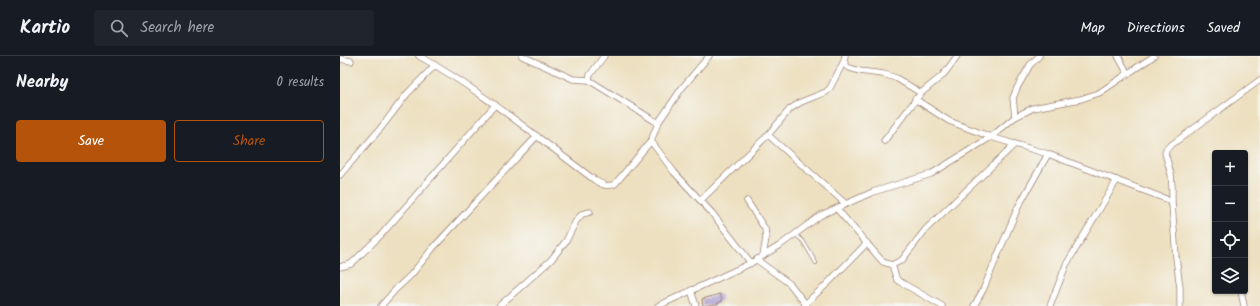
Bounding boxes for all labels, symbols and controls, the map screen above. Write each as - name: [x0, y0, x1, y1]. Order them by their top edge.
- search box: [94, 10, 374, 46]
- text: Kartio: [20, 13, 70, 43]
- text: Search here: [140, 16, 214, 40]
- icon: search: [108, 17, 130, 39]
- text: Map: [1080, 17, 1105, 39]
- text: Directions: [1127, 17, 1185, 39]
- text: Saved: [1207, 17, 1240, 39]
- text: Nearby: [16, 69, 68, 96]
- text: 0 results: [277, 72, 324, 93]
- button: Save: [16, 120, 166, 162]
- button: Share: [174, 120, 324, 162]
- map controls: [1212, 150, 1248, 294]
- button: +: [1212, 150, 1248, 186]
- button: −: [1212, 186, 1248, 222]
- button: locate: [1212, 222, 1248, 258]
- button: layers: [1212, 258, 1248, 294]

